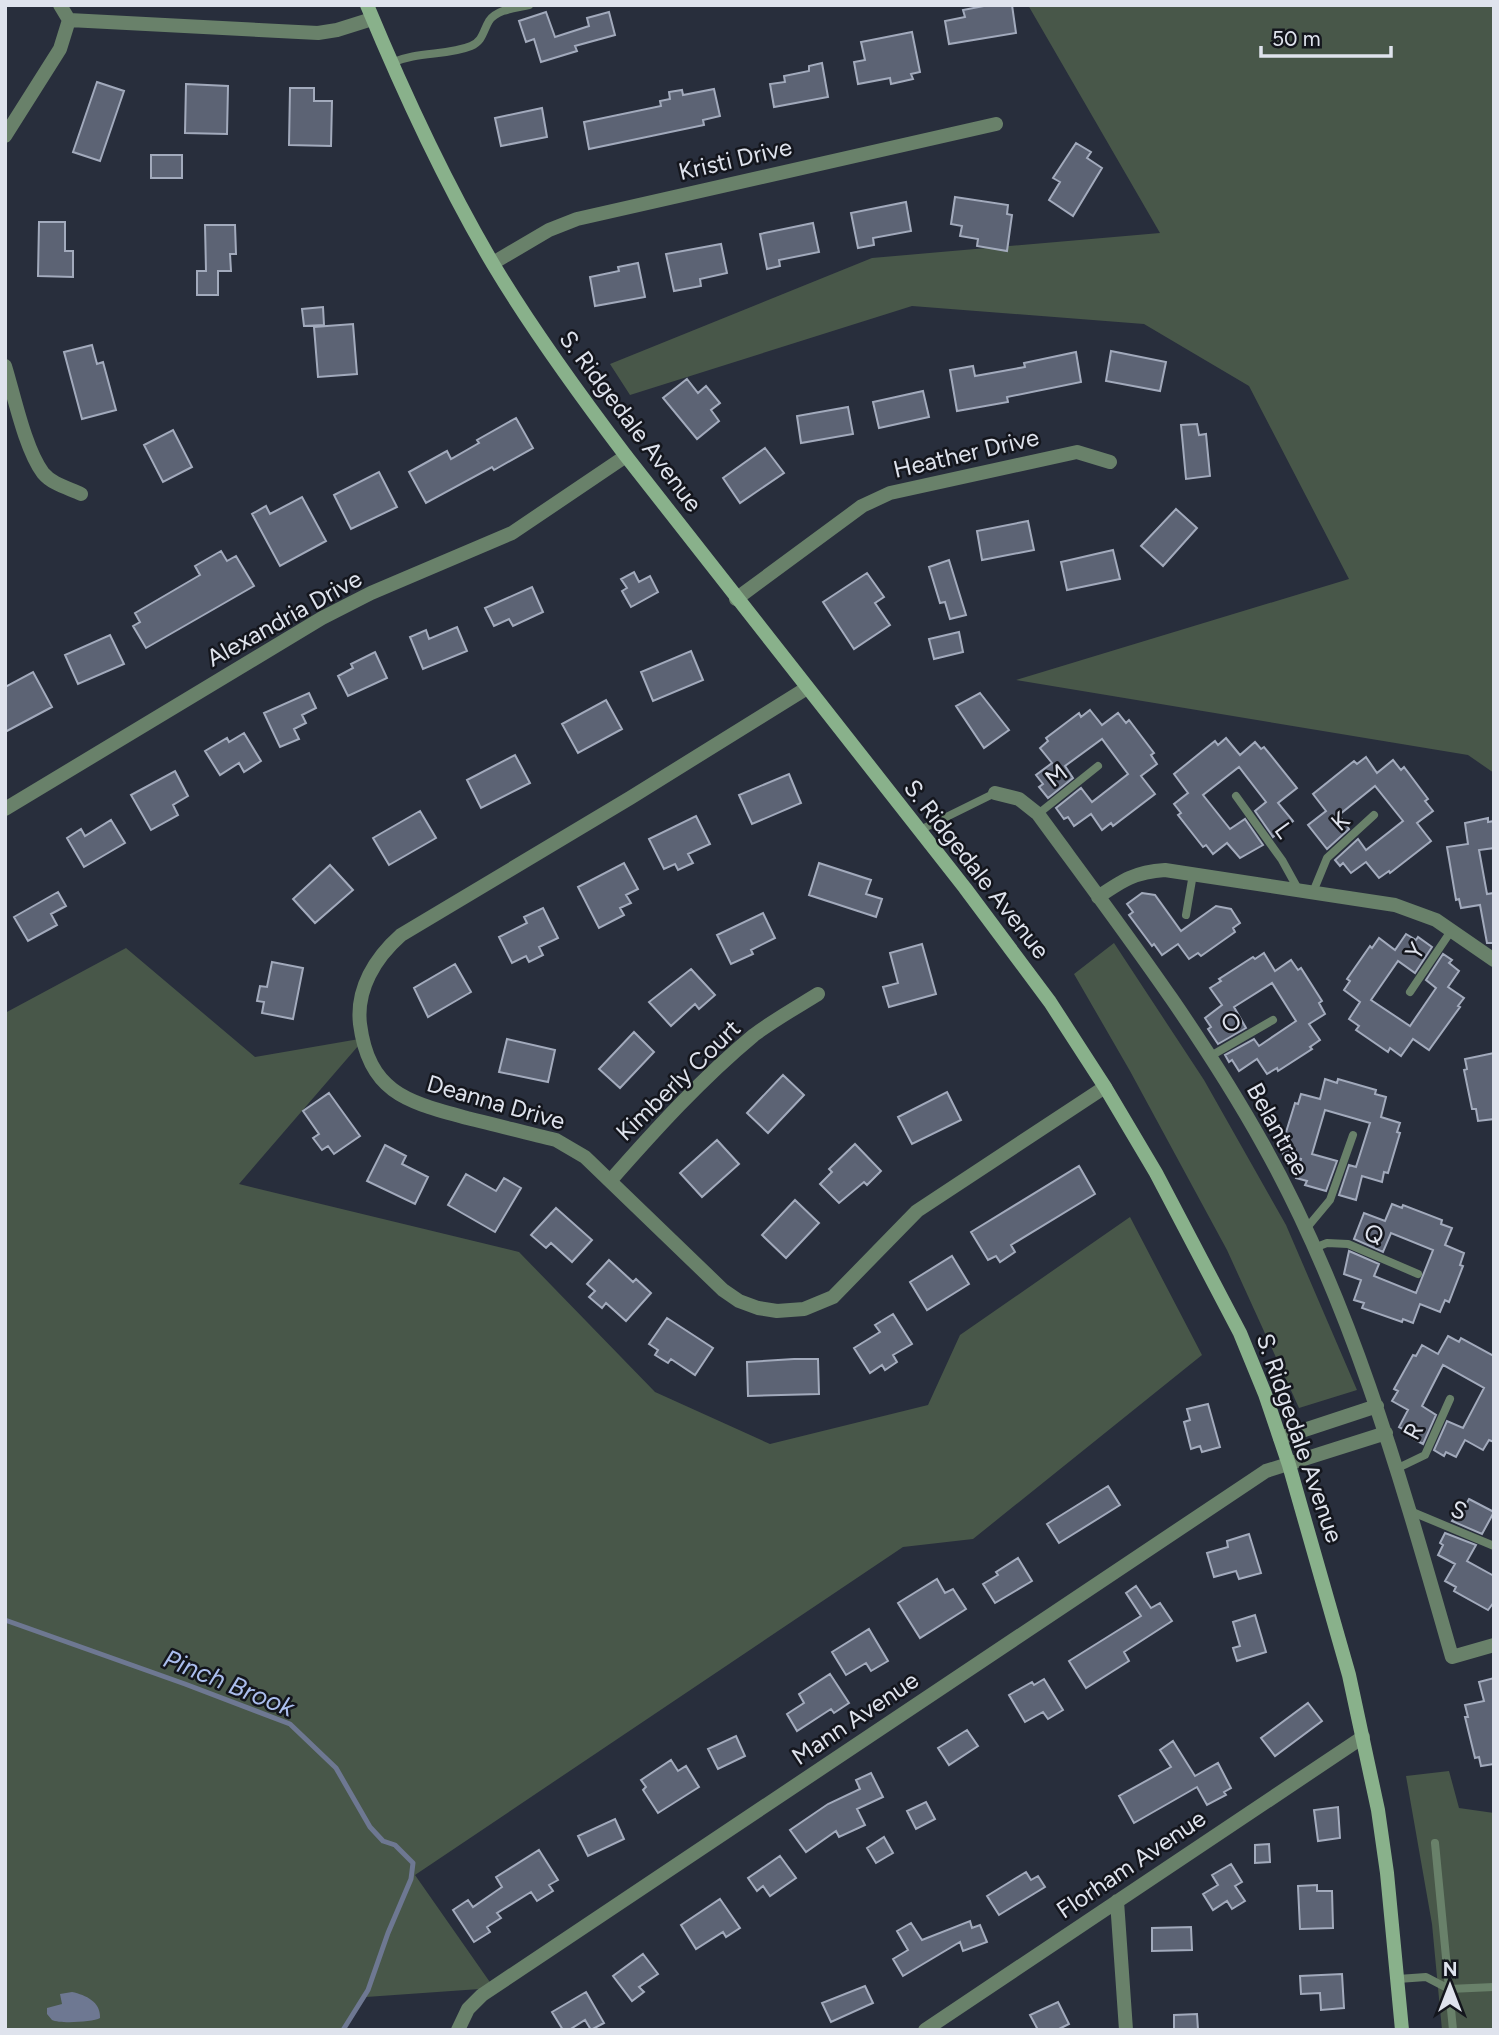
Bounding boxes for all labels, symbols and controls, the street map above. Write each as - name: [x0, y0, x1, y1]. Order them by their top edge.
- scale bar: [1261, 14, 1390, 58]
- text: 50 m: [1272, 26, 1321, 51]
- street label: Kristi Drive: [675, 132, 795, 186]
- street label: S. Ridgedale Avenue: [553, 325, 709, 517]
- street label: Heather Drive: [890, 422, 1042, 484]
- street label: Alexandria Drive: [201, 563, 367, 673]
- street label: M: [1039, 757, 1073, 793]
- street label: S. Ridgedale Avenue: [898, 774, 1056, 964]
- street label: K: [1325, 805, 1355, 837]
- street label: L: [1269, 816, 1300, 844]
- street label: Y: [1399, 936, 1431, 965]
- street label: O: [1216, 1005, 1246, 1039]
- street label: Kimberly Court: [610, 1013, 746, 1147]
- street label: Deanna Drive: [424, 1068, 568, 1136]
- street label: Belantrae: [1241, 1078, 1315, 1180]
- street label: Q: [1360, 1217, 1388, 1251]
- street label: S. Ridgedale Avenue: [1251, 1330, 1349, 1546]
- street label: R: [1397, 1418, 1429, 1444]
- street label: S: [1447, 1494, 1471, 1526]
- water label: Pinch Brook: [159, 1642, 300, 1724]
- street label: Mann Avenue: [786, 1665, 924, 1771]
- street label: Florham Avenue: [1051, 1803, 1211, 1925]
- north arrow: [1415, 1951, 1485, 2021]
- text: N: [1443, 1958, 1457, 1981]

